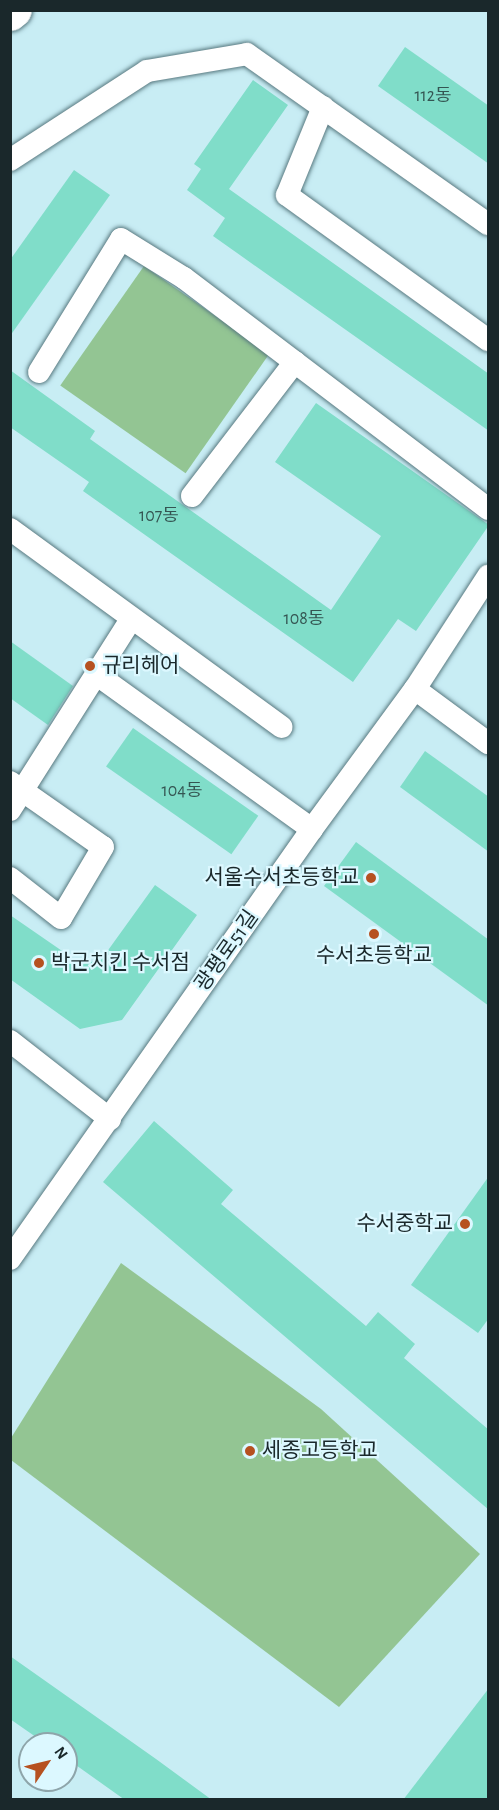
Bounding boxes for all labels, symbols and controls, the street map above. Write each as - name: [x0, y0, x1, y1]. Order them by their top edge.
- house number: 112동: [414, 85, 452, 107]
- house number: 107동: [139, 505, 179, 527]
- house number: 108동: [284, 608, 324, 630]
- place label: 규리헤어: [102, 653, 179, 679]
- marker: 규리헤어: [83, 659, 97, 673]
- house number: 104동: [162, 780, 202, 802]
- place label: 서울수서초등학교: [204, 865, 359, 891]
- marker: 서울수서초등학교: [364, 871, 378, 885]
- street label: 광평로51길: [190, 906, 264, 996]
- marker: 수서초등학교: [367, 927, 381, 941]
- place label: 수서초등학교: [316, 943, 432, 969]
- place label: 박군치킨 수서점: [51, 950, 190, 976]
- marker: 박군치킨 수서점: [32, 956, 46, 970]
- place label: 수서중학교: [356, 1211, 453, 1237]
- marker: 수서중학교: [458, 1217, 472, 1231]
- place label: 세종고등학교: [262, 1438, 378, 1464]
- marker: 세종고등학교: [243, 1444, 257, 1458]
- north arrow: [18, 1732, 78, 1792]
- text: N: [51, 1744, 71, 1762]

